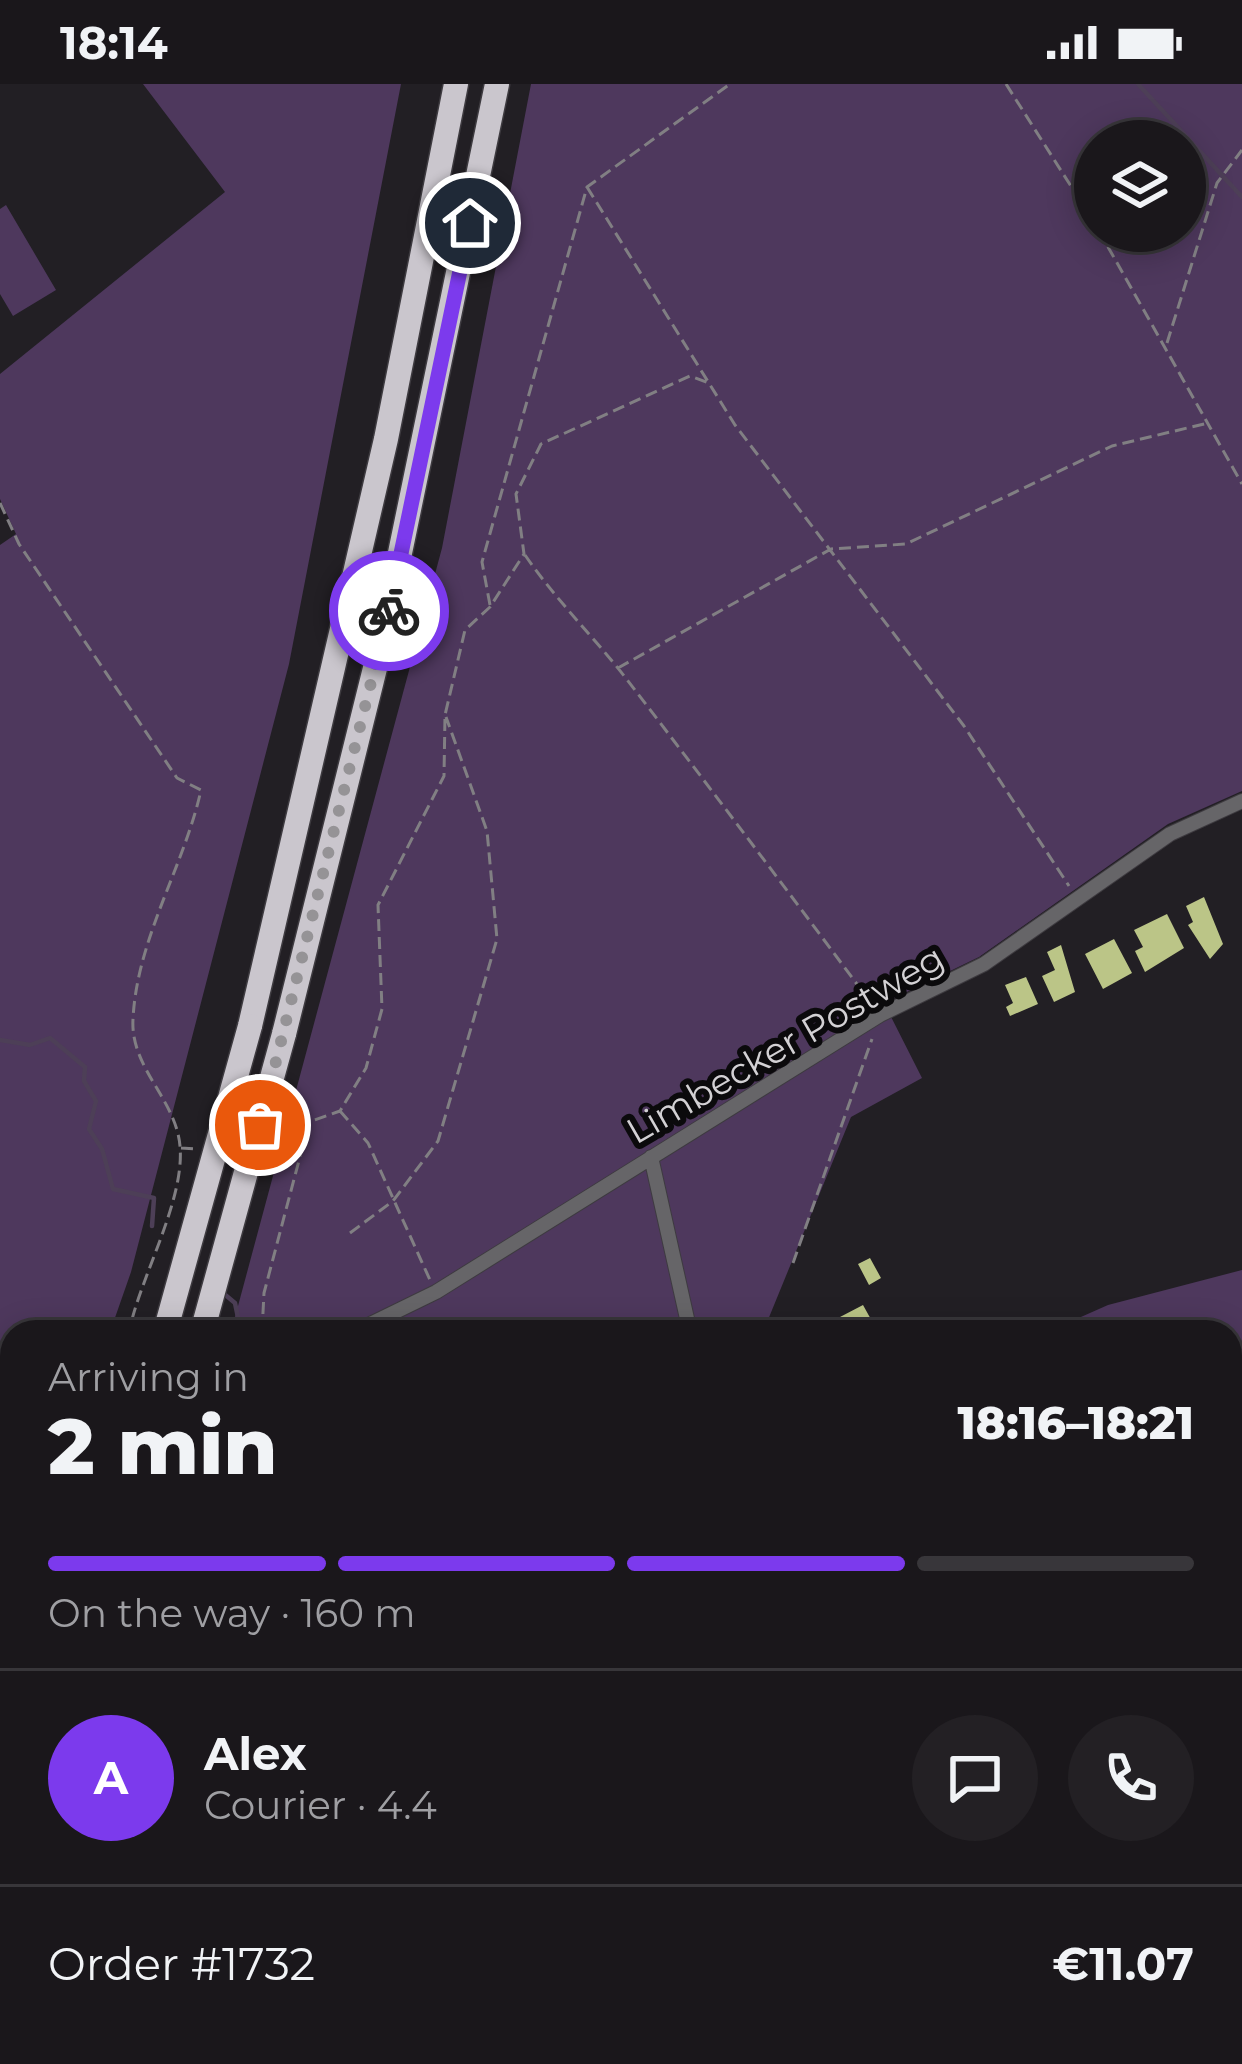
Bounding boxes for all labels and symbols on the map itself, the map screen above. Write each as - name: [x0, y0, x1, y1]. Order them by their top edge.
- pin: [419, 172, 521, 274]
- courier: [329, 551, 449, 671]
- street label: Limbecker Postweg: [619, 935, 951, 1153]
- pin: [209, 1074, 311, 1176]

